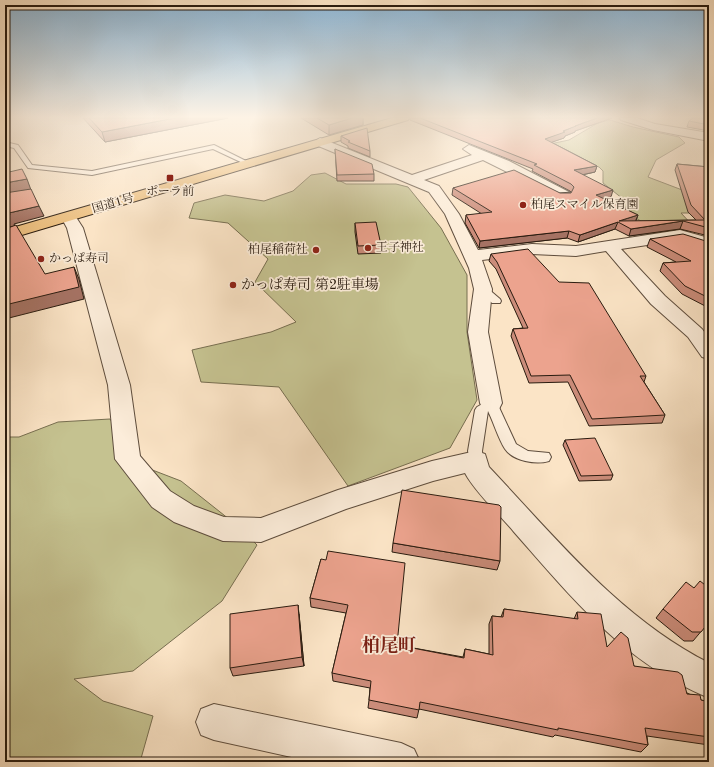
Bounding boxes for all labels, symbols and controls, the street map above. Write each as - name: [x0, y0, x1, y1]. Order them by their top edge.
- marker: ポーラ前: [165, 173, 175, 183]
- place label: ポーラ前: [146, 184, 194, 198]
- street label: 国道1号: [90, 190, 135, 216]
- place label: 柏尾スマイル保育園: [531, 197, 639, 211]
- marker: 柏尾スマイル保育園: [518, 200, 528, 210]
- place label: 王子神社: [376, 240, 424, 254]
- place label: 柏尾稲荷社: [248, 242, 308, 256]
- marker: 王子神社: [363, 243, 373, 253]
- marker: 柏尾稲荷社: [311, 245, 321, 255]
- place label: かっぱ寿司: [49, 251, 109, 265]
- marker: かっぱ寿司: [36, 254, 46, 264]
- place label: かっぱ寿司 第2駐車場: [241, 277, 379, 292]
- marker: かっぱ寿司 第2駐車場: [228, 280, 238, 290]
- district label: 柏尾町: [362, 635, 416, 655]

